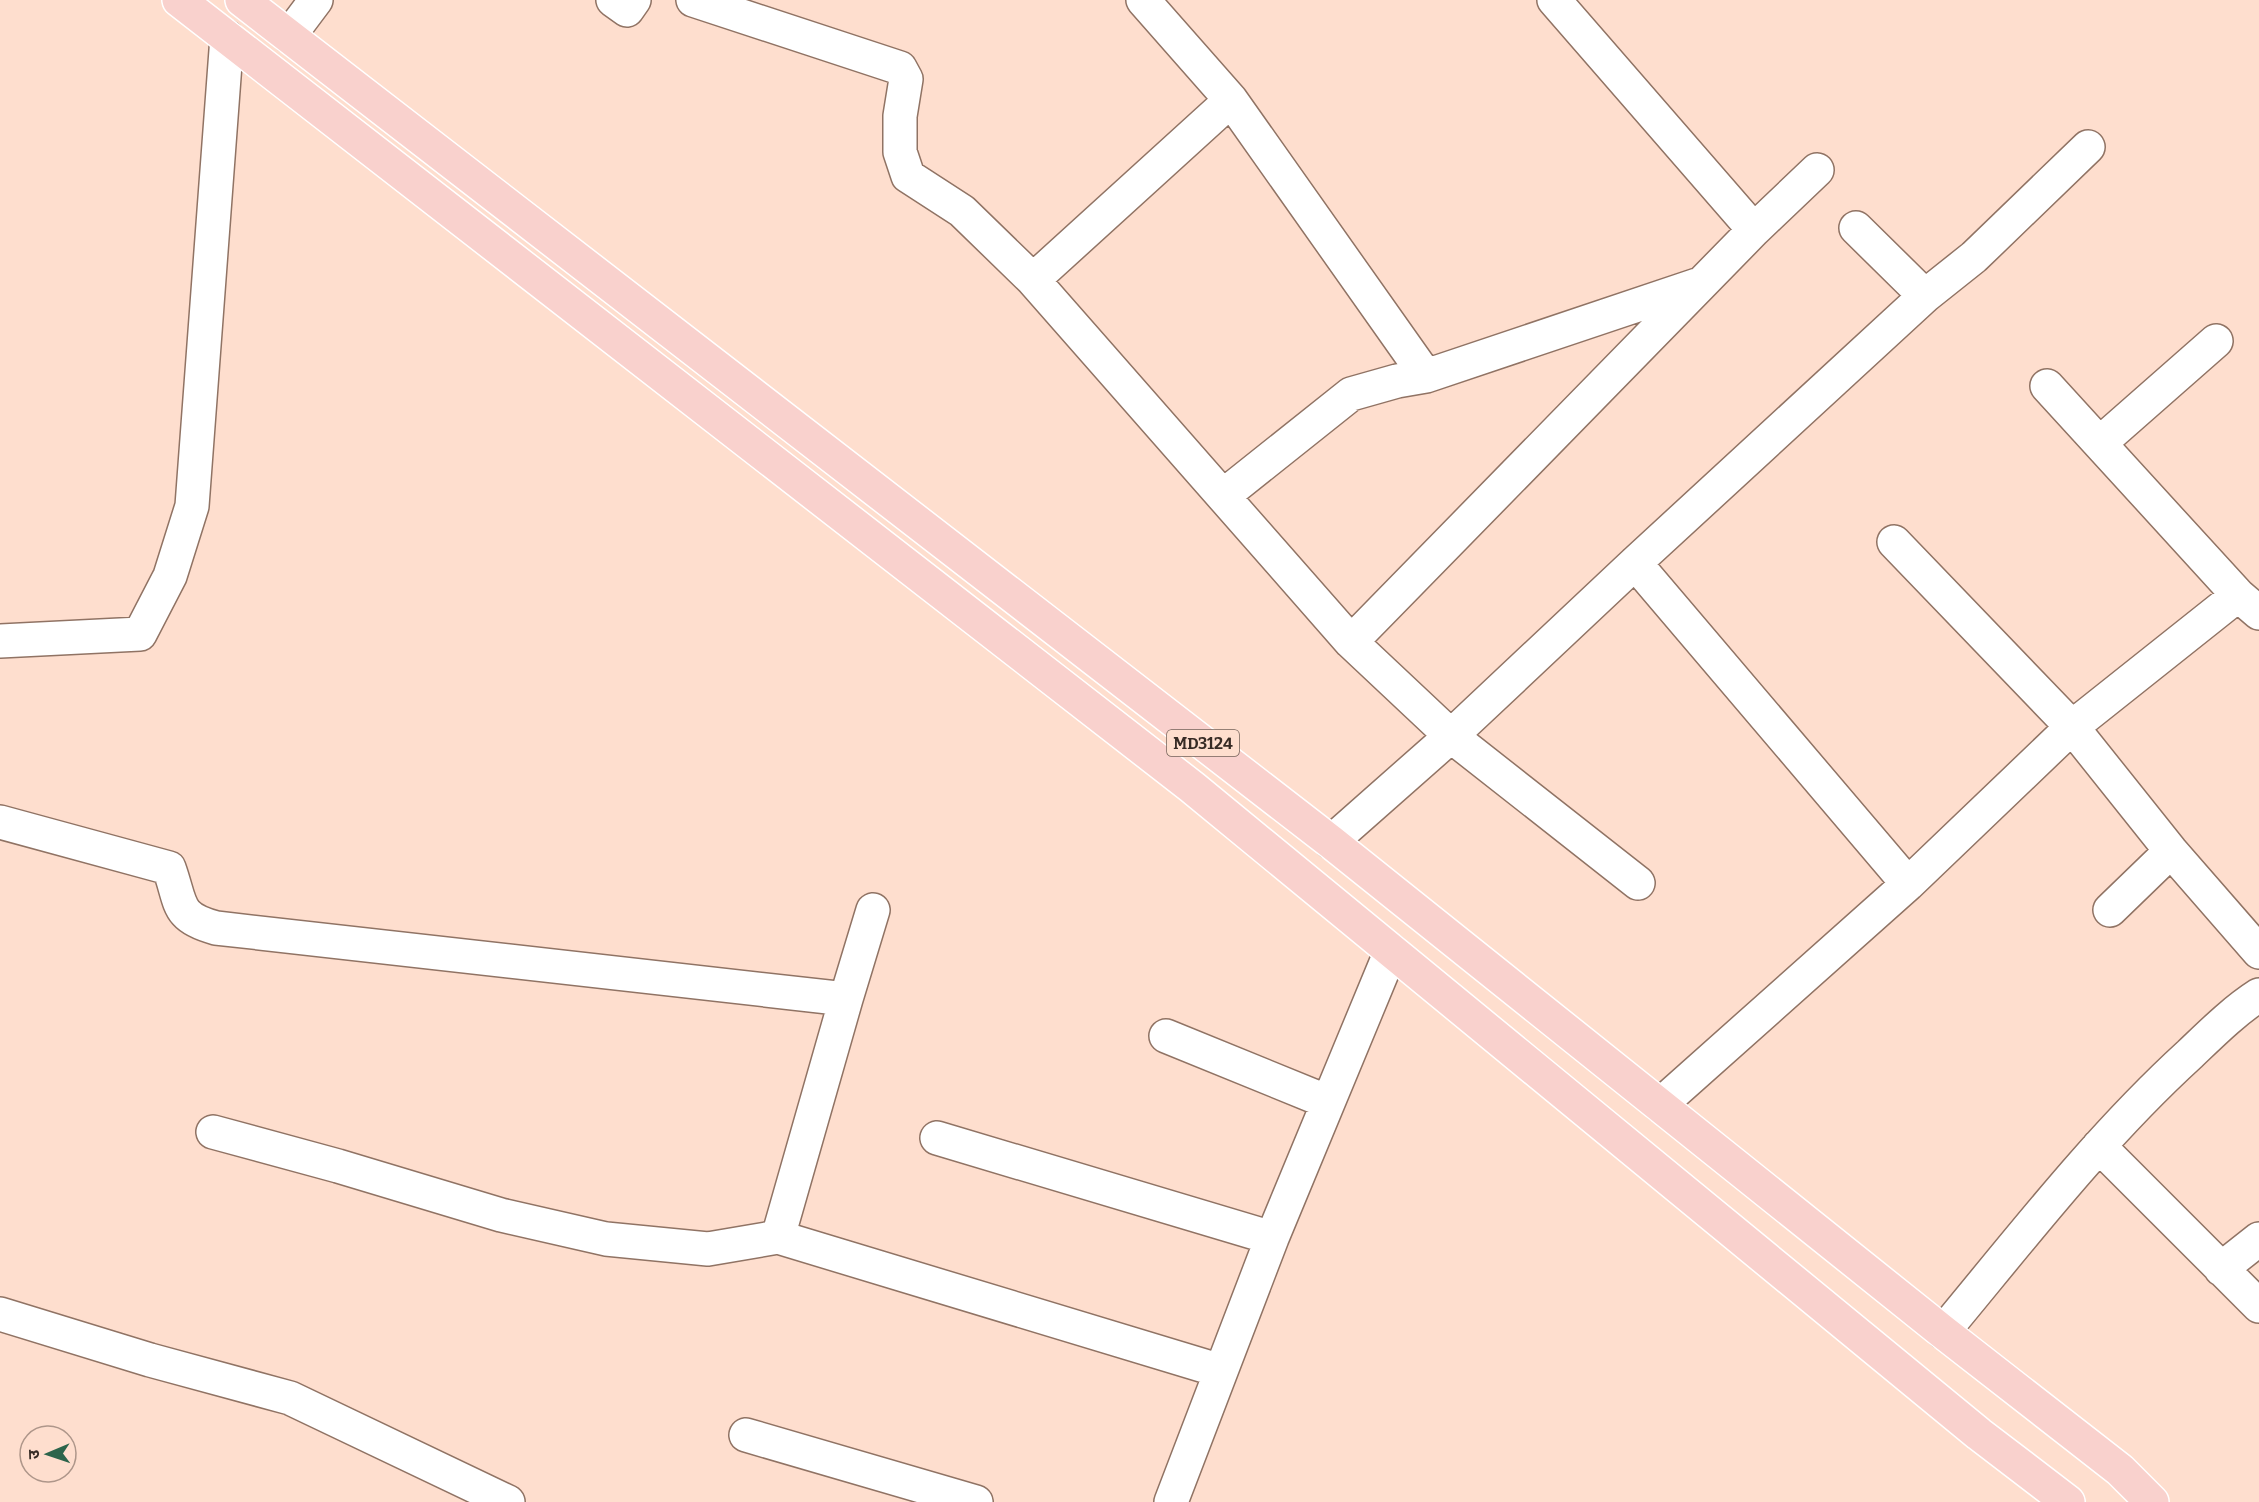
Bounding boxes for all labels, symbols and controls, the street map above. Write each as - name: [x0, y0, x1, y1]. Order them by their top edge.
- road number: MD3124: [1167, 730, 1239, 756]
- north arrow: [18, 1424, 78, 1484]
- text: उ: [24, 1449, 43, 1460]

